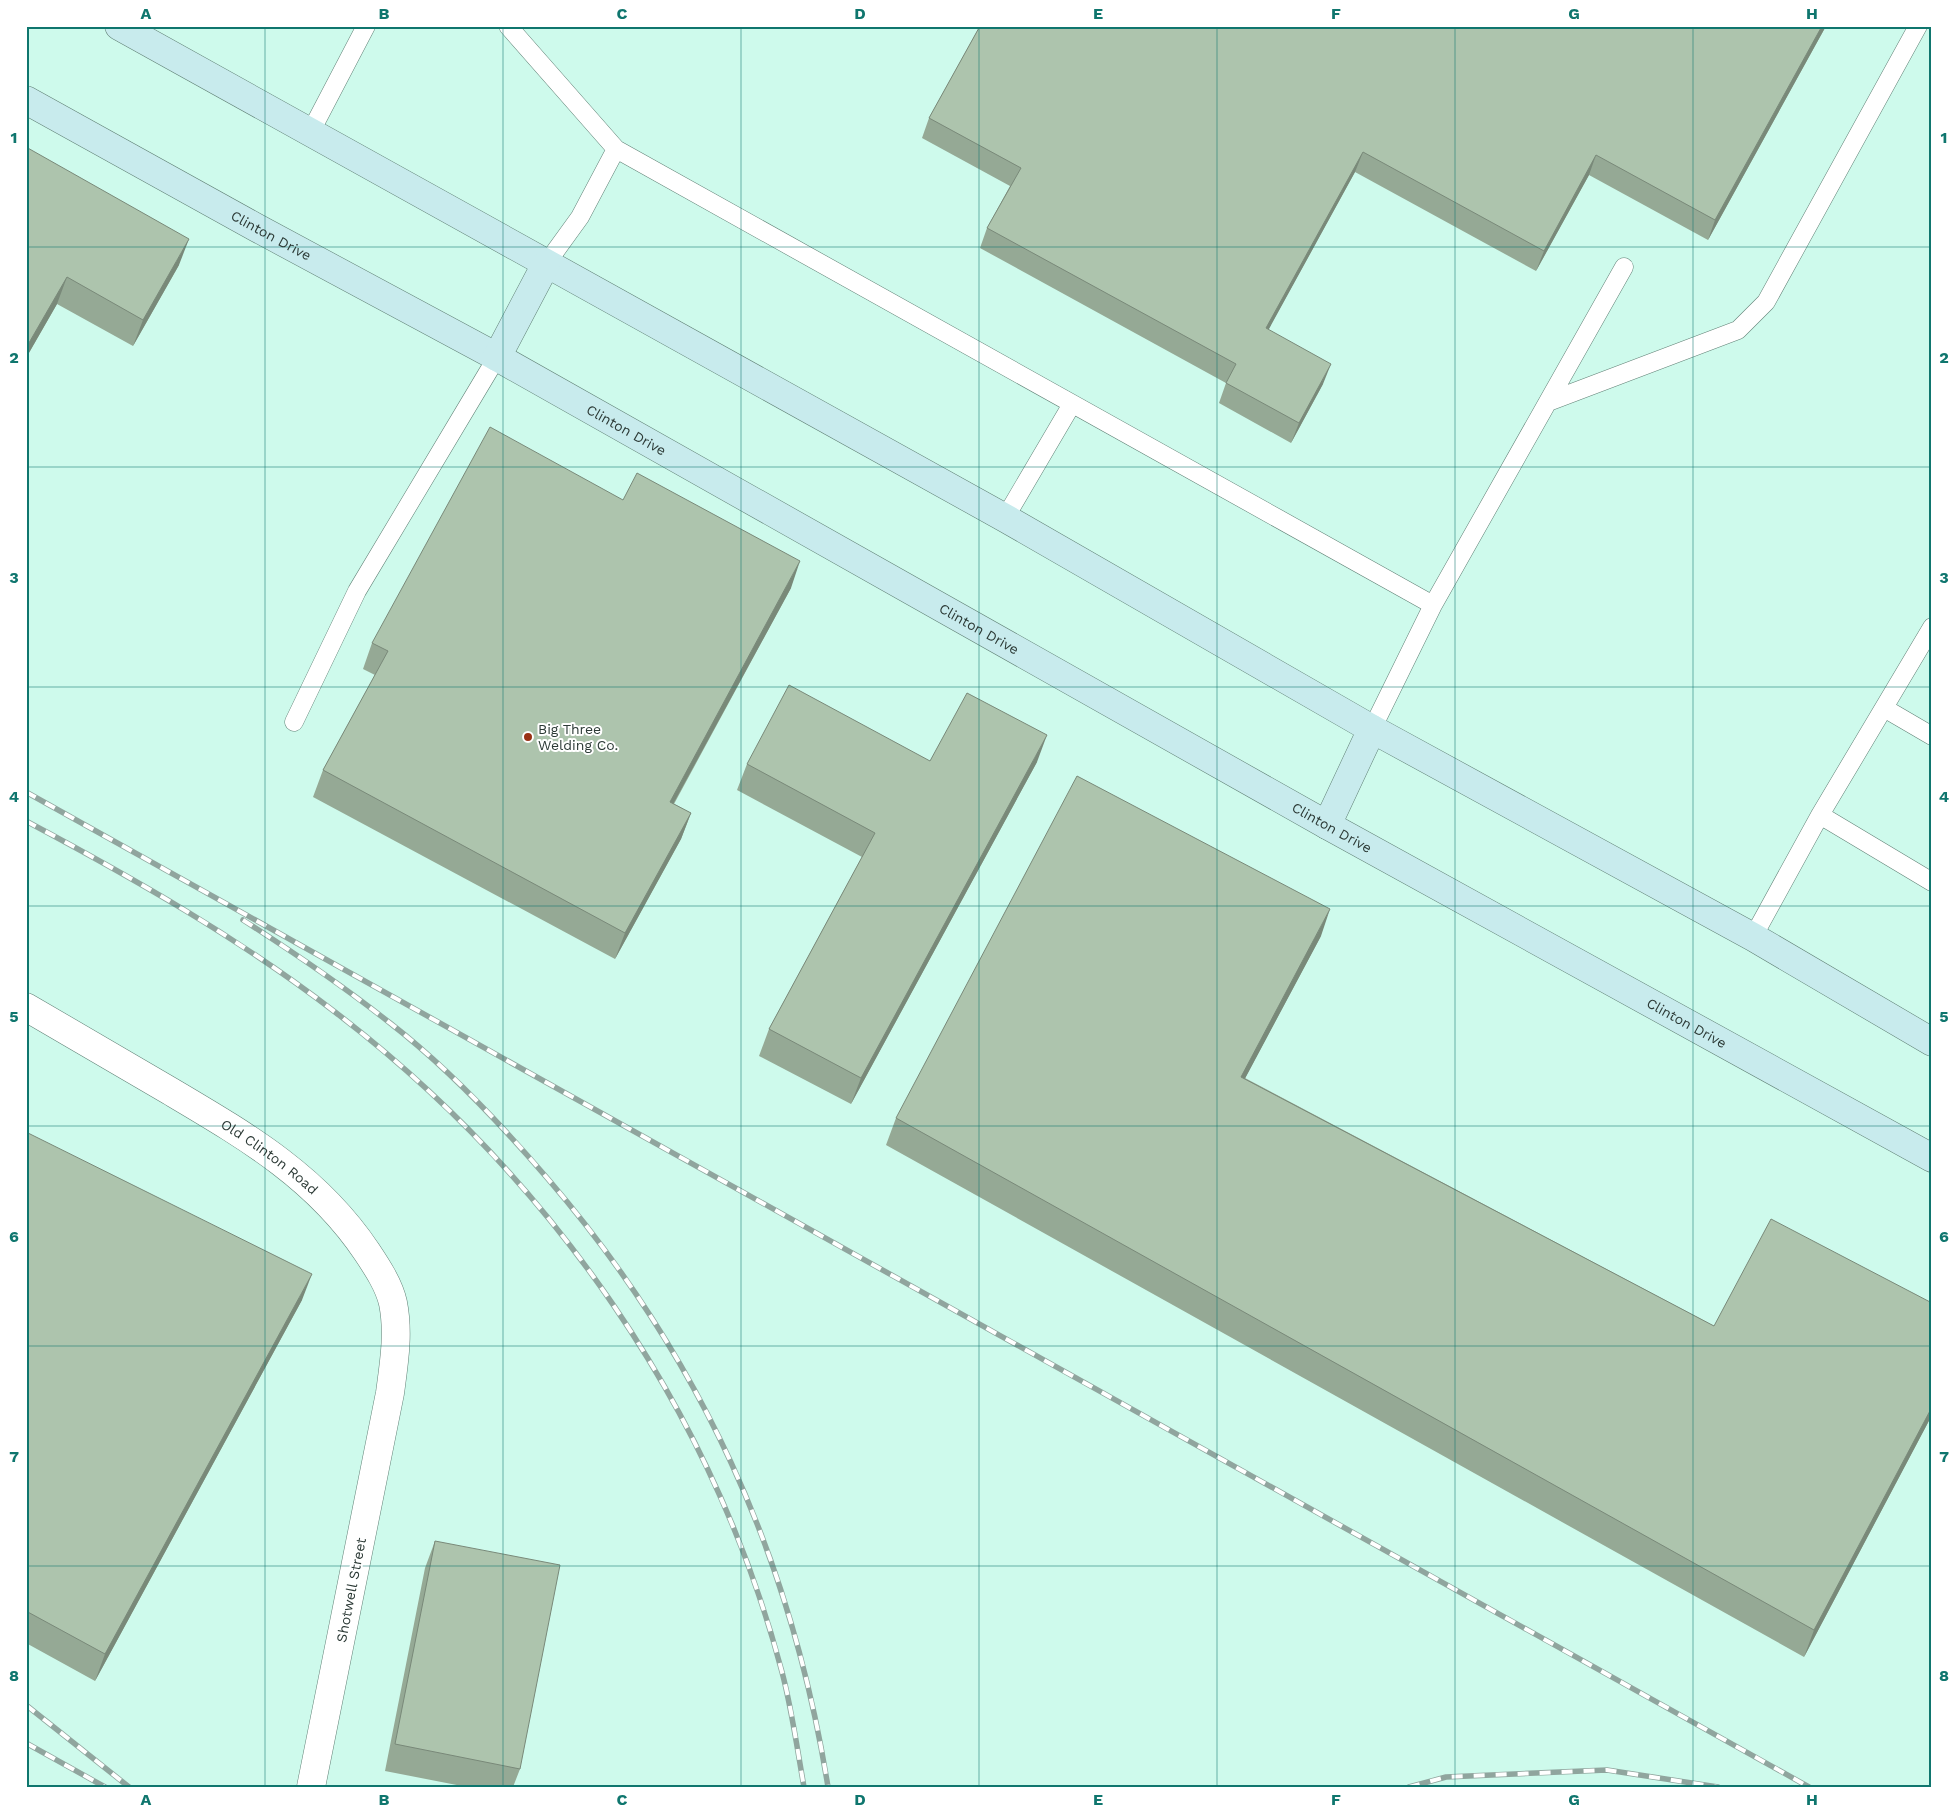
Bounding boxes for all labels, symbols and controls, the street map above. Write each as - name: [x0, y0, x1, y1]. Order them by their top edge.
- text: A: [141, 4, 152, 23]
- text: B: [379, 4, 390, 23]
- text: C: [617, 4, 628, 23]
- text: D: [854, 4, 866, 23]
- text: E: [1093, 4, 1103, 23]
- text: F: [1331, 4, 1341, 23]
- text: G: [1568, 4, 1580, 23]
- text: H: [1806, 4, 1818, 23]
- text: 1: [11, 128, 17, 147]
- text: 1: [1941, 128, 1947, 147]
- street label: Clinton Drive: [228, 207, 314, 264]
- text: 2: [9, 348, 19, 367]
- text: 2: [1939, 348, 1949, 367]
- street label: Clinton Drive: [584, 401, 669, 459]
- text: 3: [9, 568, 19, 587]
- text: 3: [1939, 568, 1949, 587]
- street label: Clinton Drive: [936, 600, 1022, 658]
- place label: Big Three Welding Co.: [538, 721, 618, 753]
- marker: Big Three Welding Co.: [522, 731, 534, 743]
- text: 4: [9, 787, 19, 806]
- text: 4: [1939, 787, 1949, 806]
- street label: Clinton Drive: [1289, 799, 1375, 856]
- street label: Clinton Drive: [1644, 995, 1729, 1051]
- text: 5: [9, 1007, 19, 1026]
- text: 5: [1939, 1007, 1949, 1026]
- street label: Old Clinton Road: [218, 1116, 321, 1198]
- text: 6: [9, 1227, 19, 1246]
- text: 6: [1939, 1227, 1949, 1246]
- text: 7: [9, 1447, 19, 1466]
- text: 7: [1939, 1447, 1949, 1466]
- street label: Shotwell Street: [333, 1536, 369, 1644]
- text: 8: [9, 1666, 19, 1685]
- text: 8: [1939, 1666, 1949, 1685]
- text: A: [141, 1790, 152, 1809]
- text: B: [379, 1790, 390, 1809]
- text: C: [617, 1790, 628, 1809]
- text: D: [854, 1790, 866, 1809]
- text: E: [1093, 1790, 1103, 1809]
- text: F: [1331, 1790, 1341, 1809]
- text: G: [1568, 1790, 1580, 1809]
- text: H: [1806, 1790, 1818, 1809]

